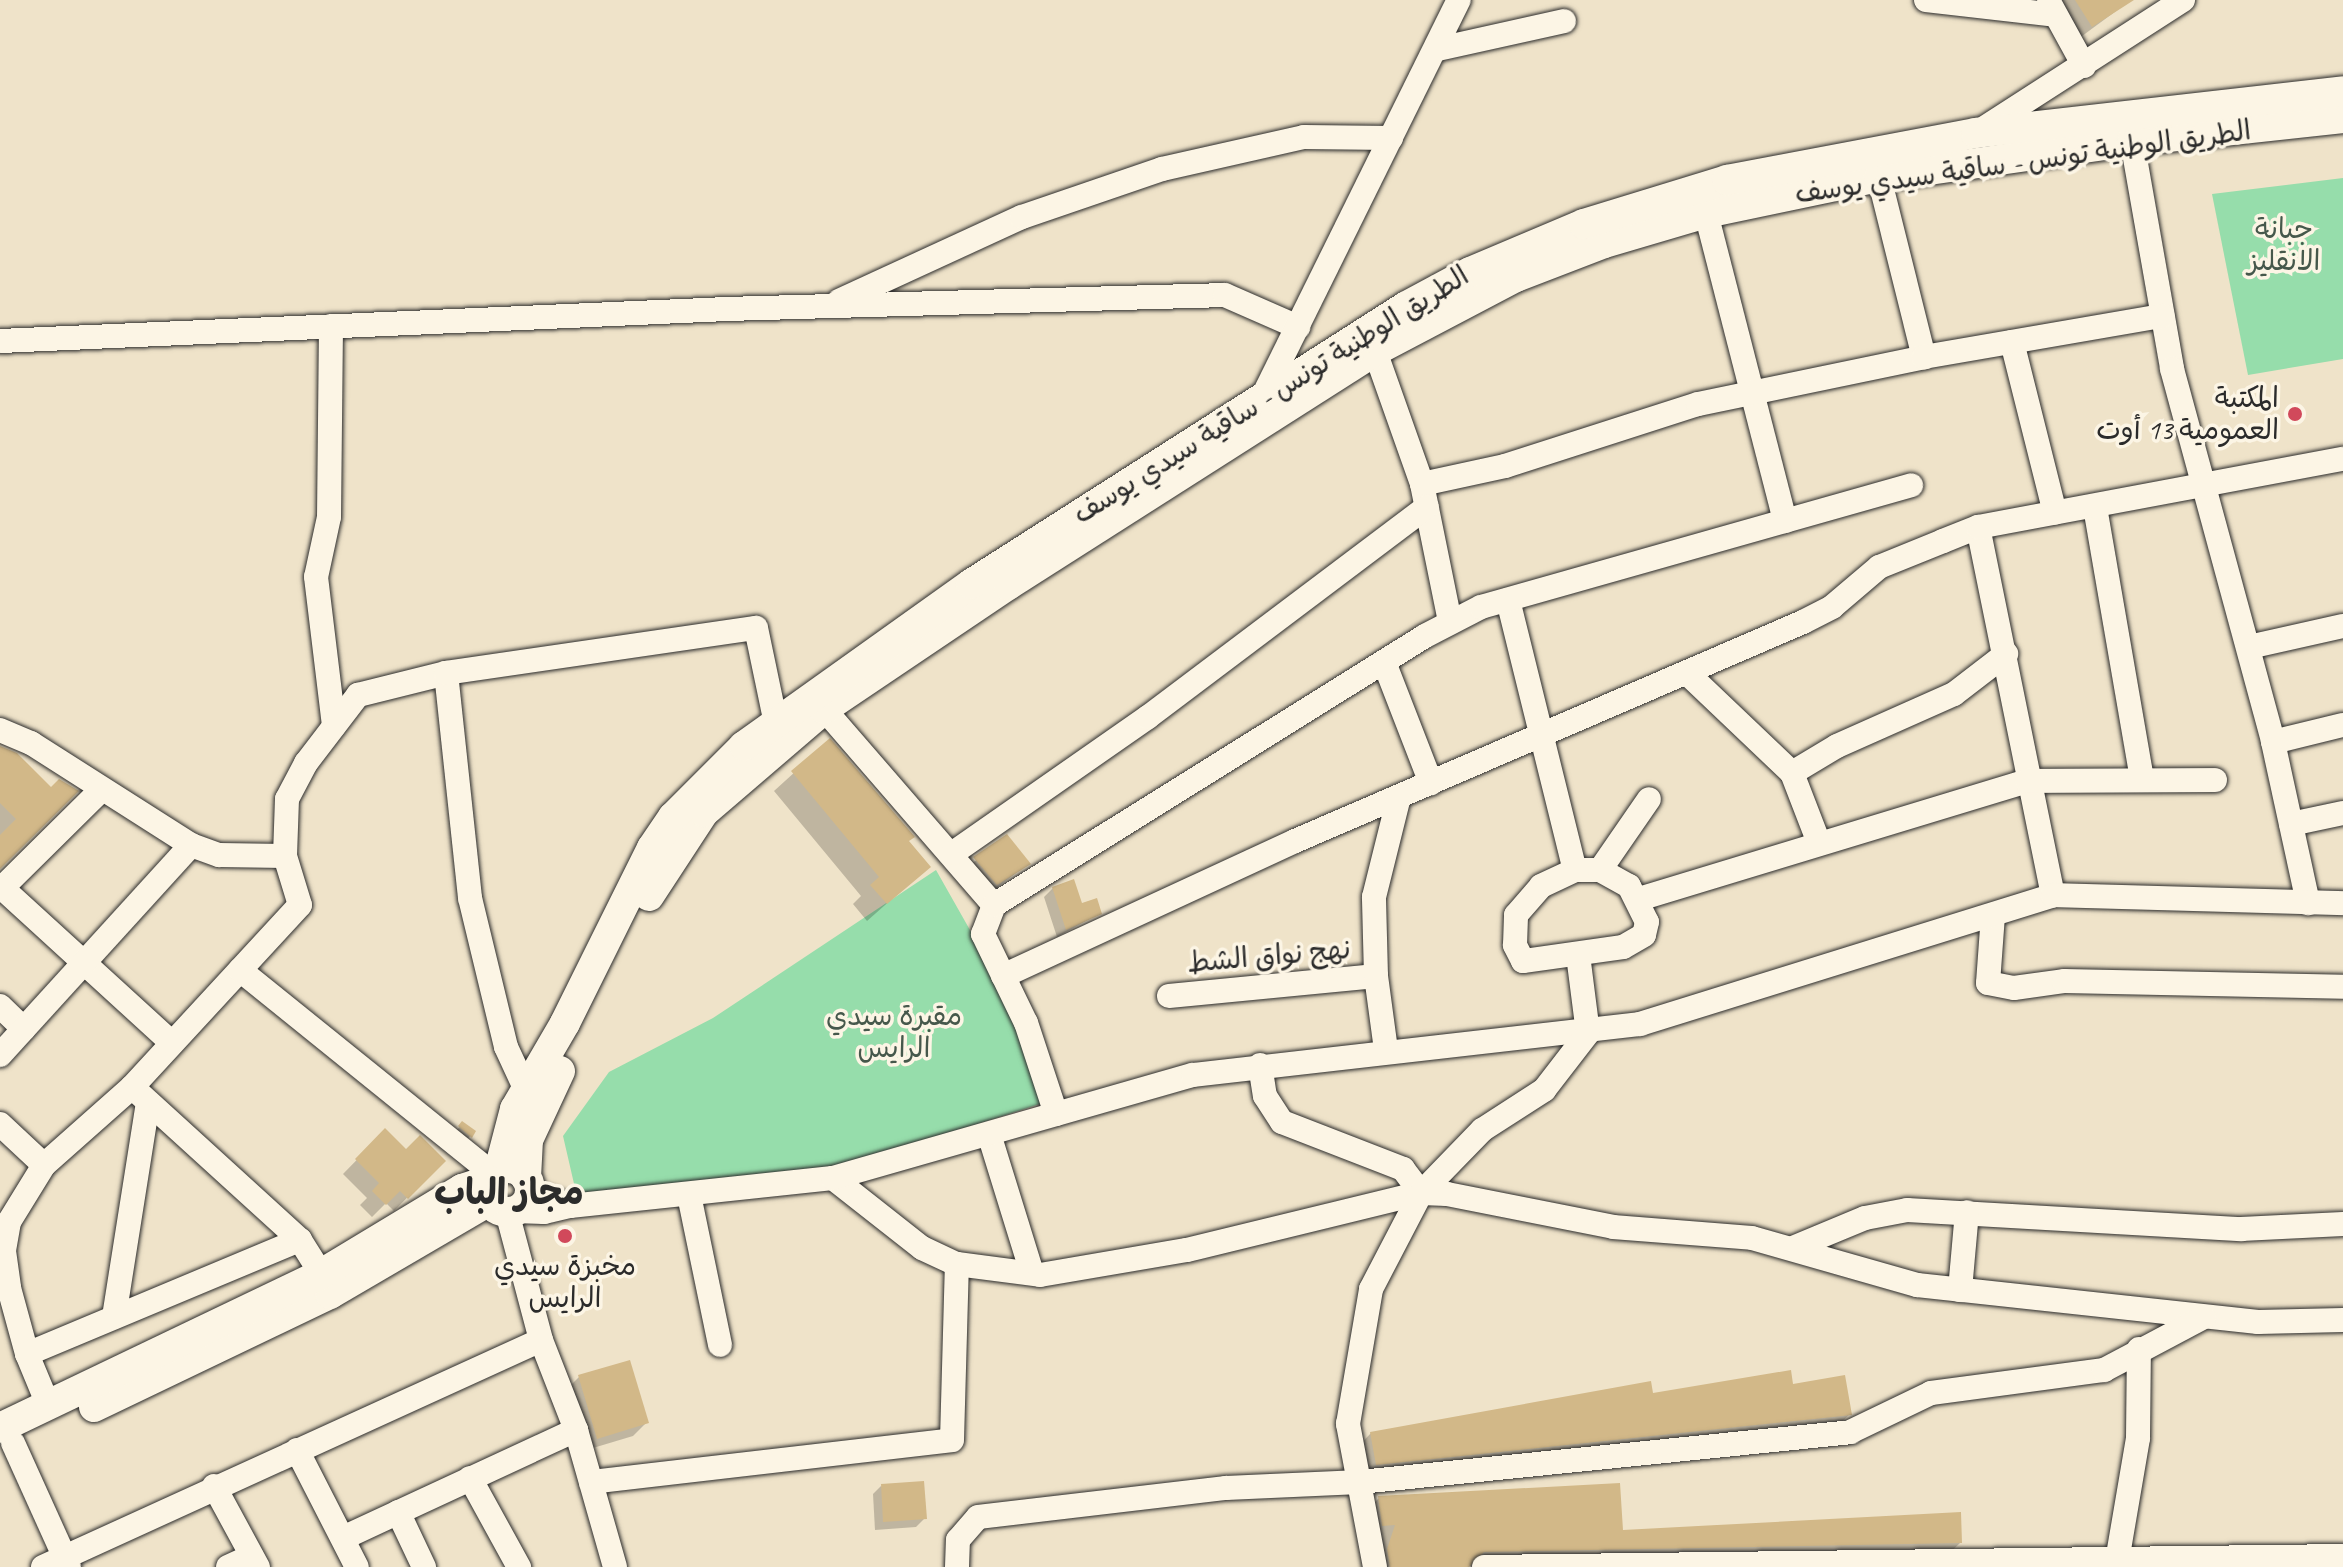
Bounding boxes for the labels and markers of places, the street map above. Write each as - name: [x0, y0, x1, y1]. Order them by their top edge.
- place label: المكتبة العمومية 13 أوت: [2096, 381, 2279, 447]
- marker: المكتبة العمومية 13 أوت: [2286, 405, 2304, 423]
- marker: مخبزة سيدي الرايس: [556, 1227, 574, 1245]
- place label: مخبزة سيدي الرايس: [494, 1249, 636, 1315]

